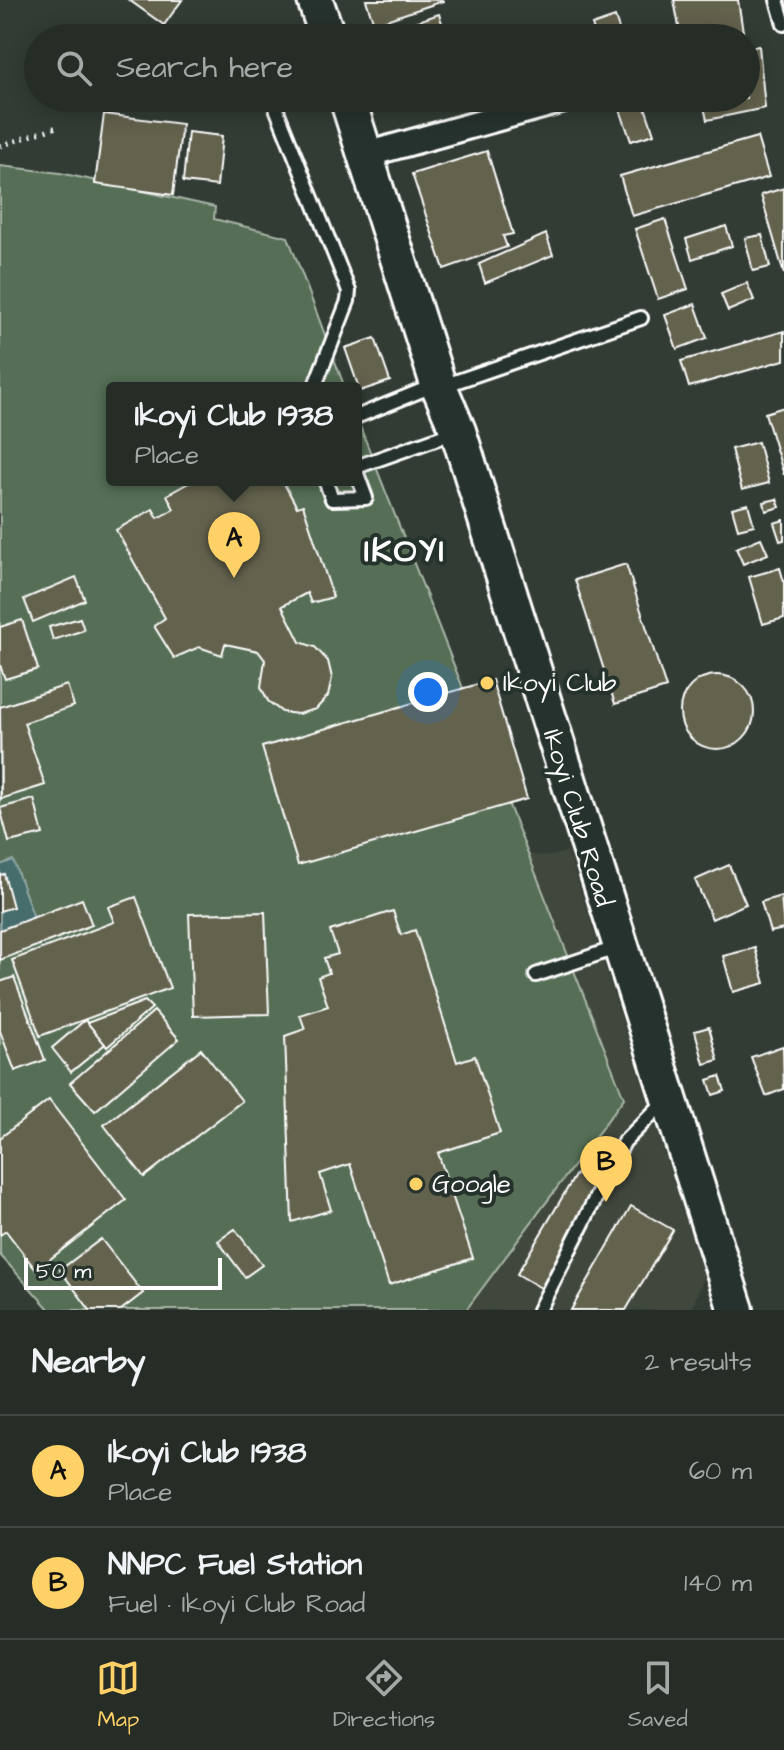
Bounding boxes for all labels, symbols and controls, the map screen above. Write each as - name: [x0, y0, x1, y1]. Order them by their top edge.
- search box: [24, 24, 760, 112]
- icon: search: [52, 46, 96, 90]
- text: Search here: [116, 47, 293, 89]
- popup: [106, 382, 362, 486]
- text: Ikoyi Club 1938: [135, 395, 333, 437]
- text: Place: [135, 437, 199, 473]
- pin: A: [208, 512, 260, 578]
- district label: IKOYI: [364, 527, 446, 575]
- place label: Ikoyi Club: [503, 665, 617, 703]
- your location: [408, 672, 448, 712]
- marker: Ikoyi Club: [478, 674, 496, 692]
- street label: Ikoyi Club Road: [532, 725, 622, 912]
- pin: B: [580, 1136, 632, 1202]
- place label: Google: [432, 1166, 511, 1204]
- marker: Google: [407, 1175, 425, 1193]
- scale bar: [24, 1254, 222, 1290]
- text: 50 m: [36, 1256, 91, 1287]
- text: Nearby: [32, 1338, 146, 1386]
- text: 2 results: [644, 1344, 752, 1380]
- text: Ikoyi Club 1938: [108, 1432, 307, 1474]
- text: A: [50, 1453, 66, 1489]
- text: 60 m: [689, 1453, 752, 1489]
- text: Place: [108, 1474, 172, 1510]
- text: NNPC Fuel Station: [108, 1544, 362, 1586]
- text: B: [49, 1565, 67, 1601]
- text: 140 m: [684, 1565, 752, 1601]
- text: Fuel · Ikoyi Club Road: [108, 1586, 365, 1622]
- tab: Map: [96, 1656, 140, 1735]
- tab: Directions: [333, 1656, 435, 1735]
- tab: Saved: [628, 1656, 688, 1735]

